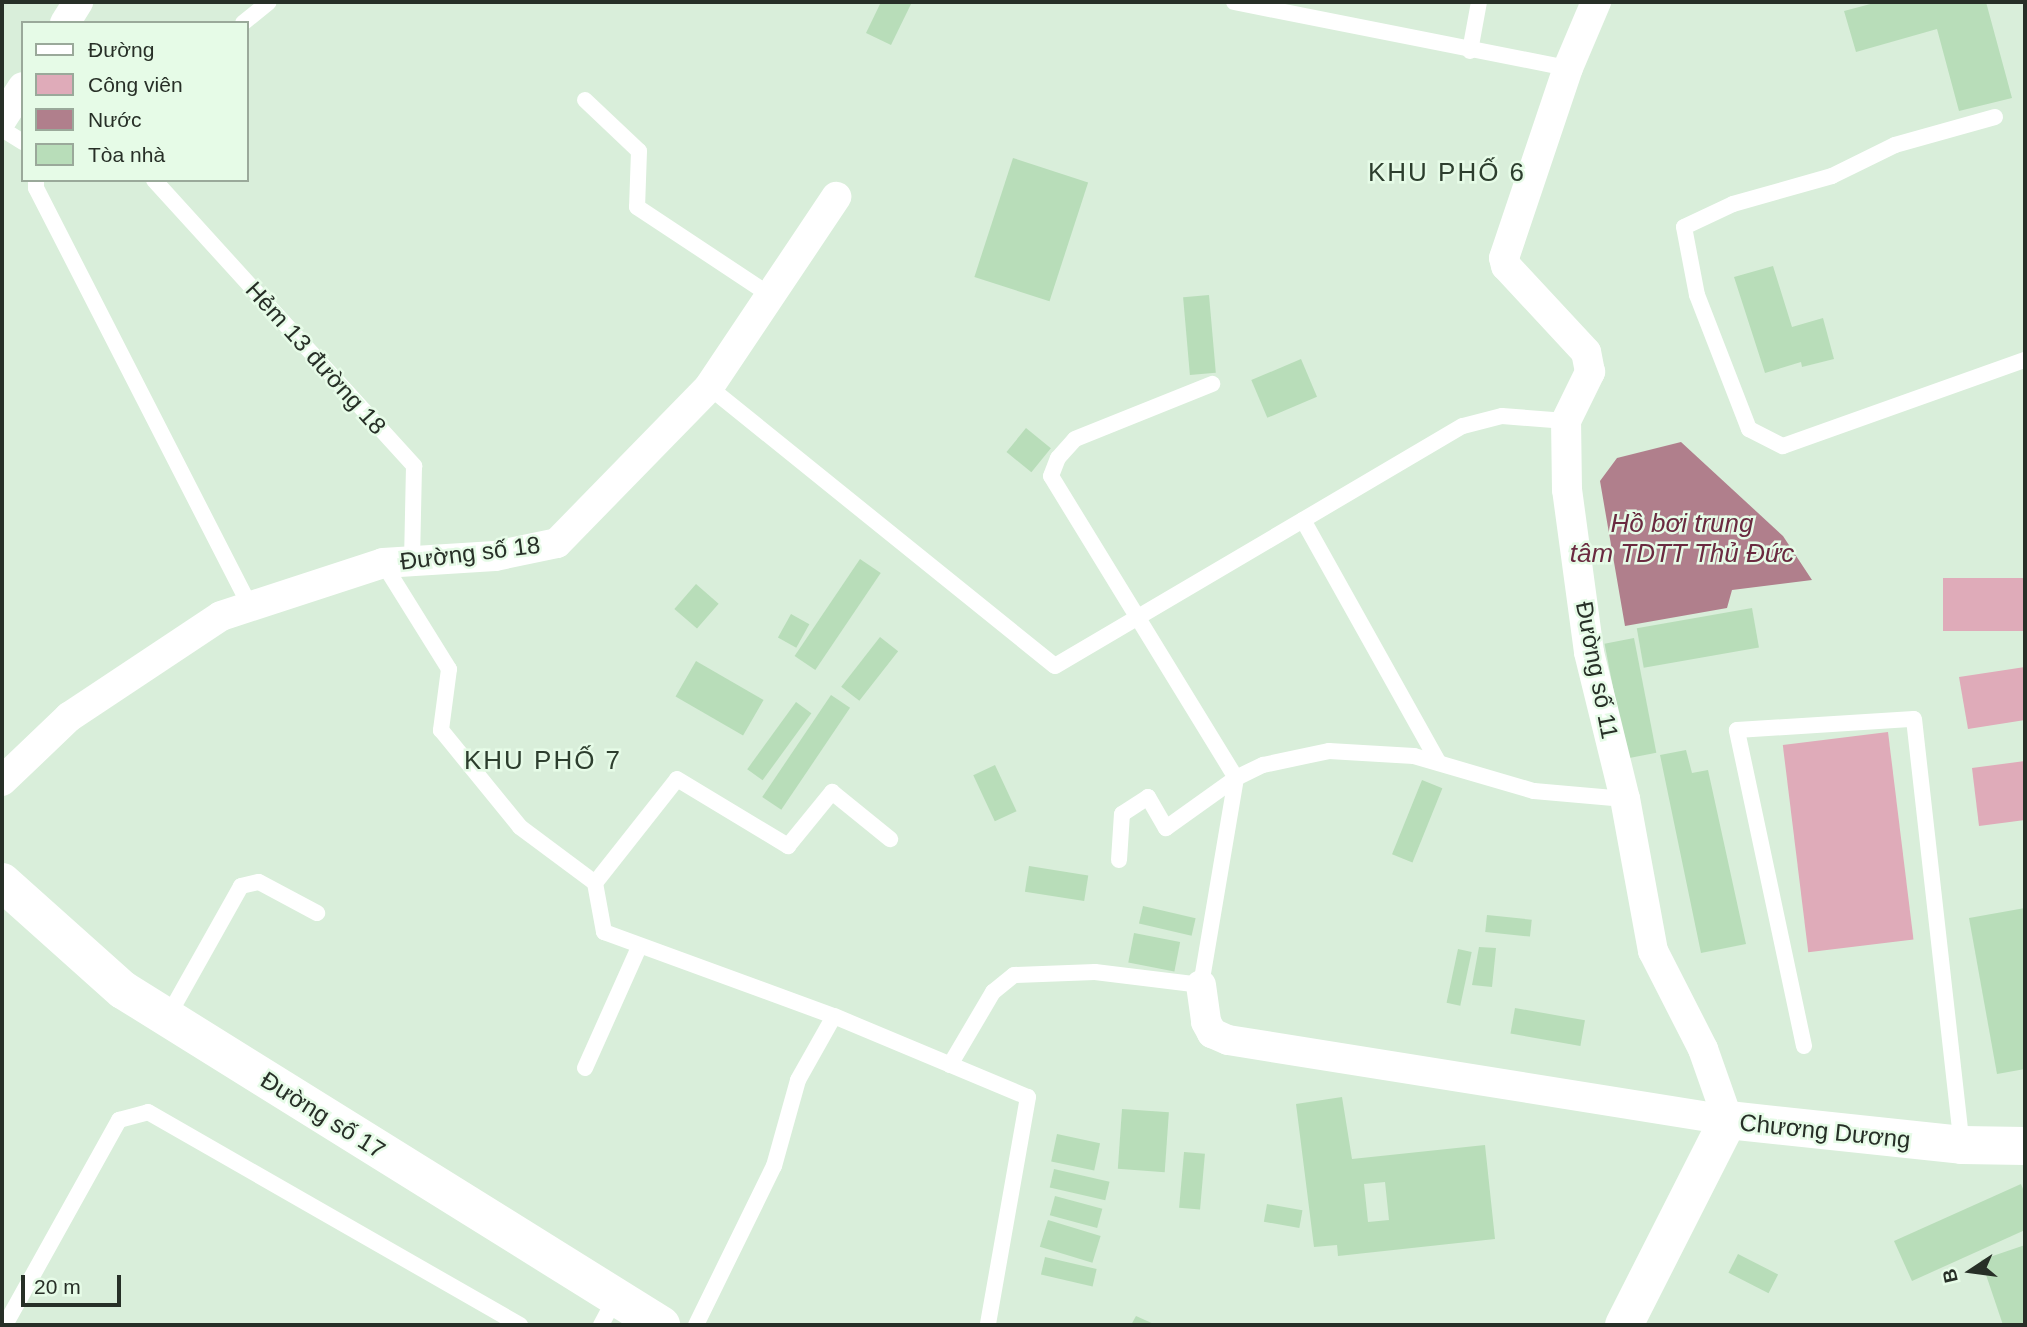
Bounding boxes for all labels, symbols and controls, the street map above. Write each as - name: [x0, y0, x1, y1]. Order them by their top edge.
- legend: [21, 21, 248, 182]
- text: Đường: [88, 38, 154, 61]
- text: Công viên: [88, 73, 183, 96]
- text: Nước: [88, 108, 142, 131]
- text: Tòa nhà: [88, 143, 165, 166]
- district label: KHU PHỐ 6: [1369, 157, 1525, 189]
- street label: Hẻm 13 đường 18: [240, 276, 392, 440]
- water label: Hồ bơi trung tâm TDTT Thủ Đức: [1570, 508, 1794, 570]
- street label: Đường số 18: [398, 530, 542, 576]
- street label: Đường số 11: [1570, 599, 1624, 741]
- district label: KHU PHỐ 7: [465, 745, 621, 777]
- street label: Đường số 17: [255, 1065, 391, 1165]
- street label: Chương Dương: [1738, 1108, 1912, 1154]
- north arrow: [1936, 1236, 2006, 1306]
- scale bar: [24, 1260, 124, 1304]
- text: B: [1938, 1267, 1962, 1285]
- text: 20 m: [34, 1275, 81, 1298]

